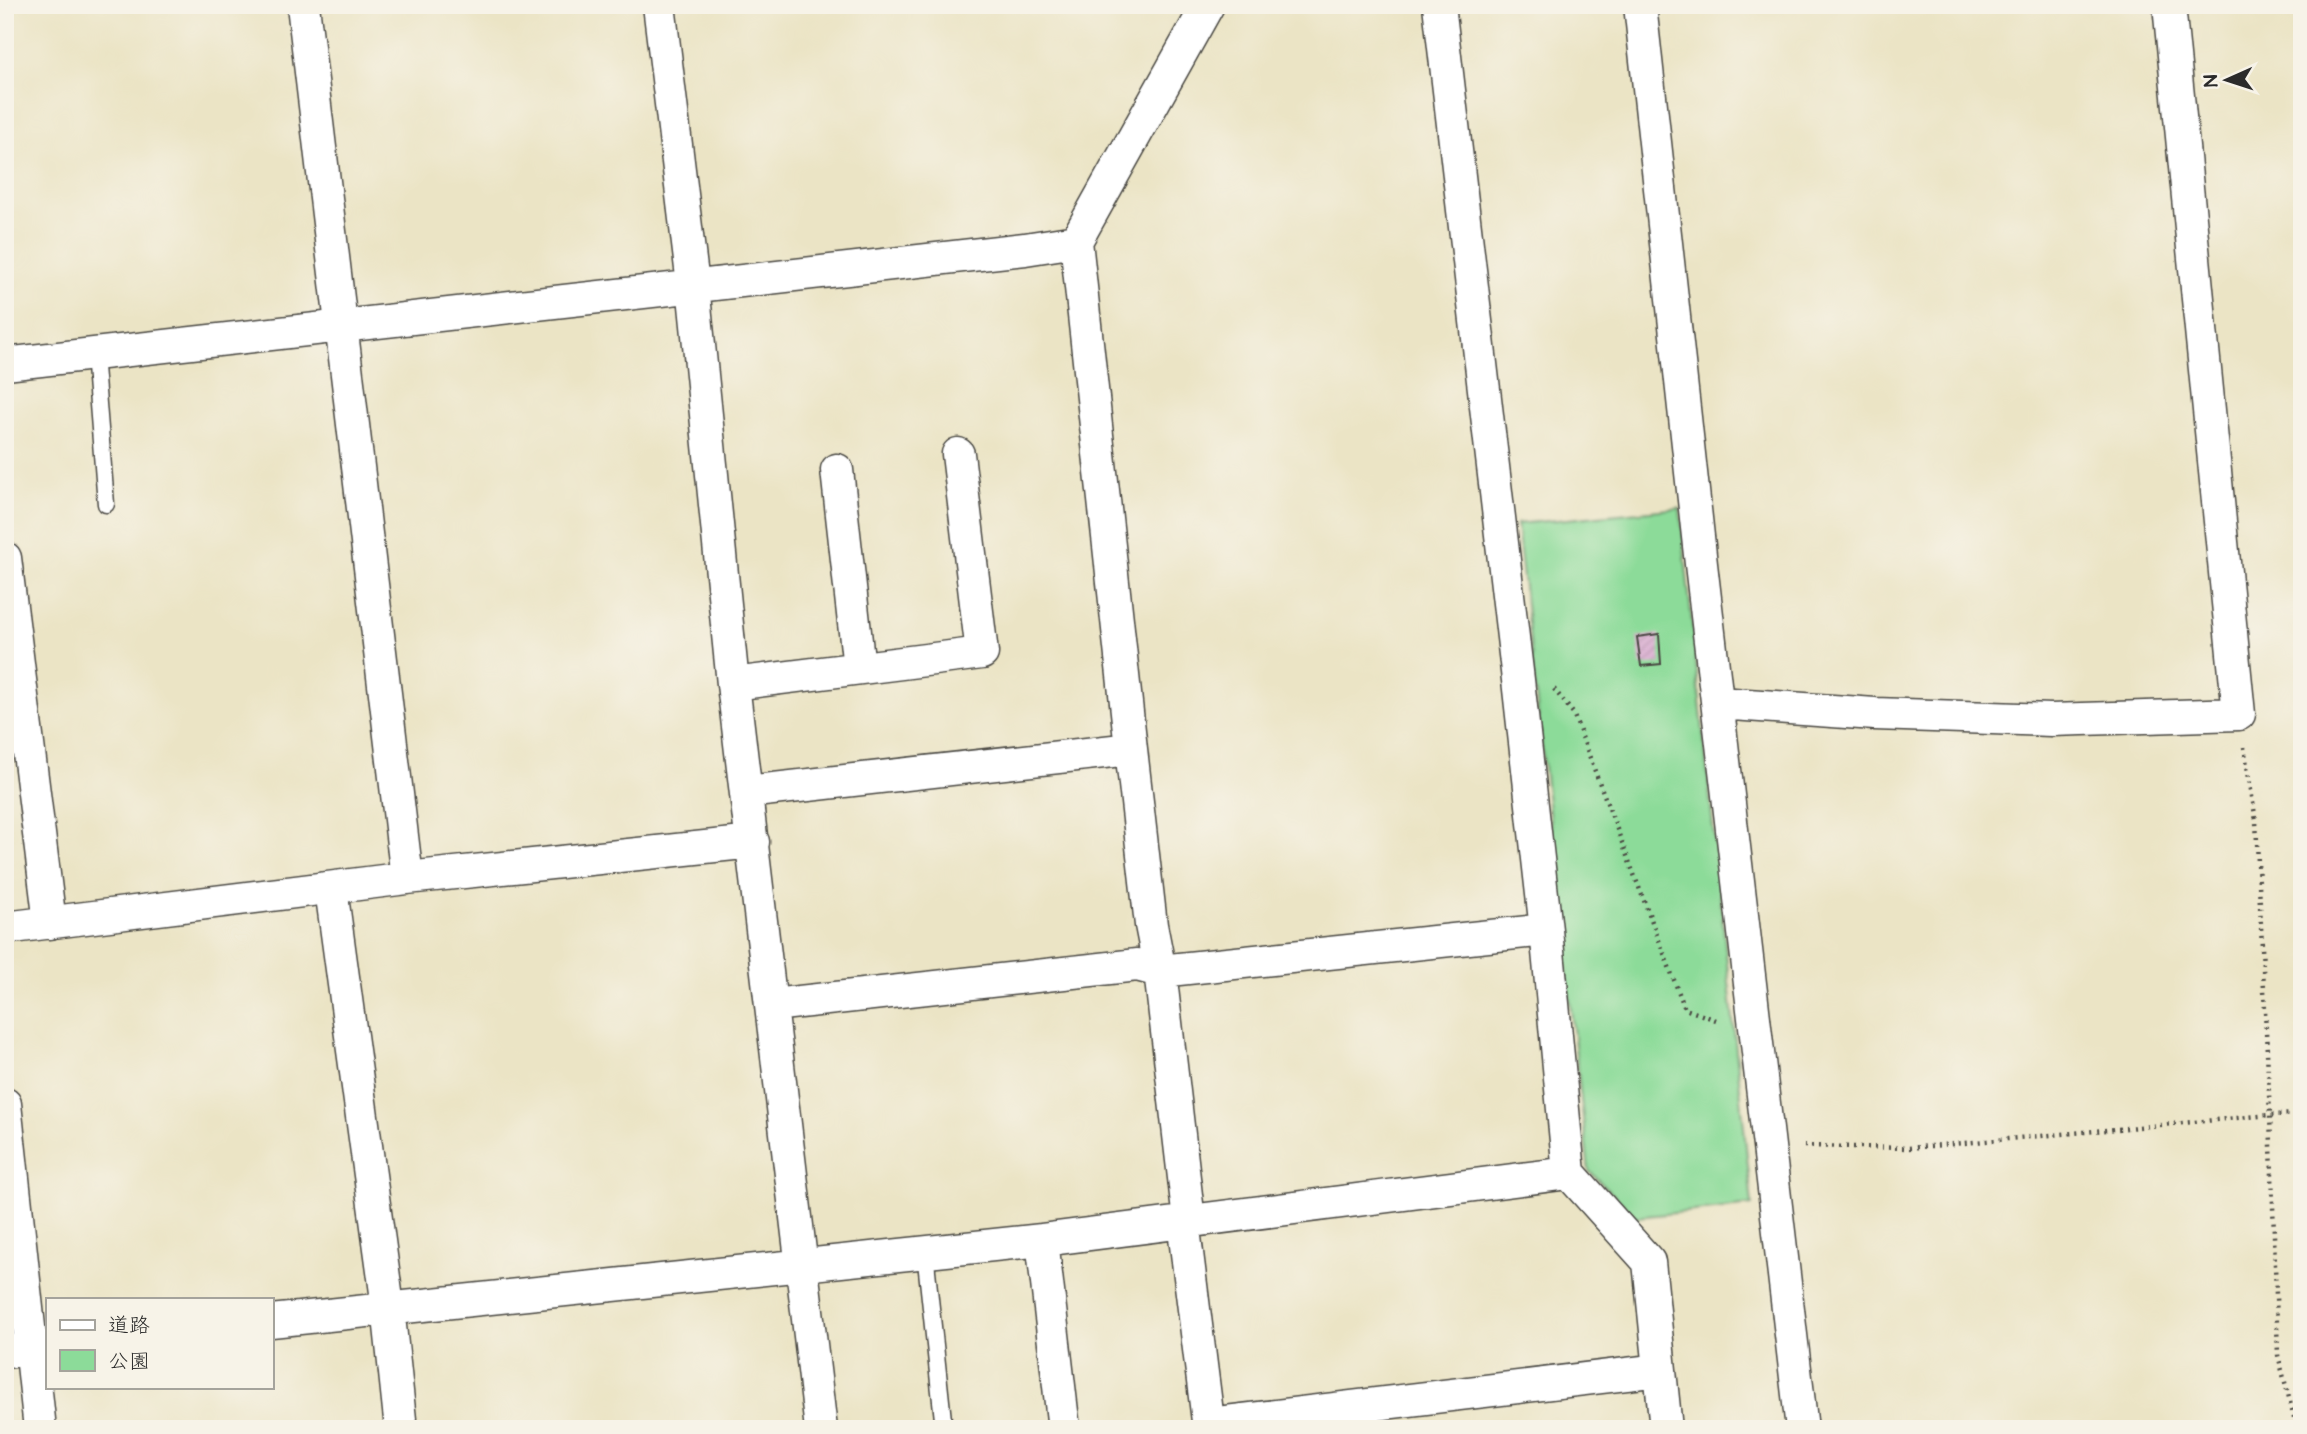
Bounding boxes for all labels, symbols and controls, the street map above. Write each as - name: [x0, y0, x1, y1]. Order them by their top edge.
- north arrow: [2192, 46, 2262, 116]
- text: N: [2198, 74, 2225, 87]
- legend: [46, 1298, 273, 1388]
- text: 道路: [108, 1311, 150, 1340]
- text: 公園: [108, 1347, 150, 1376]

